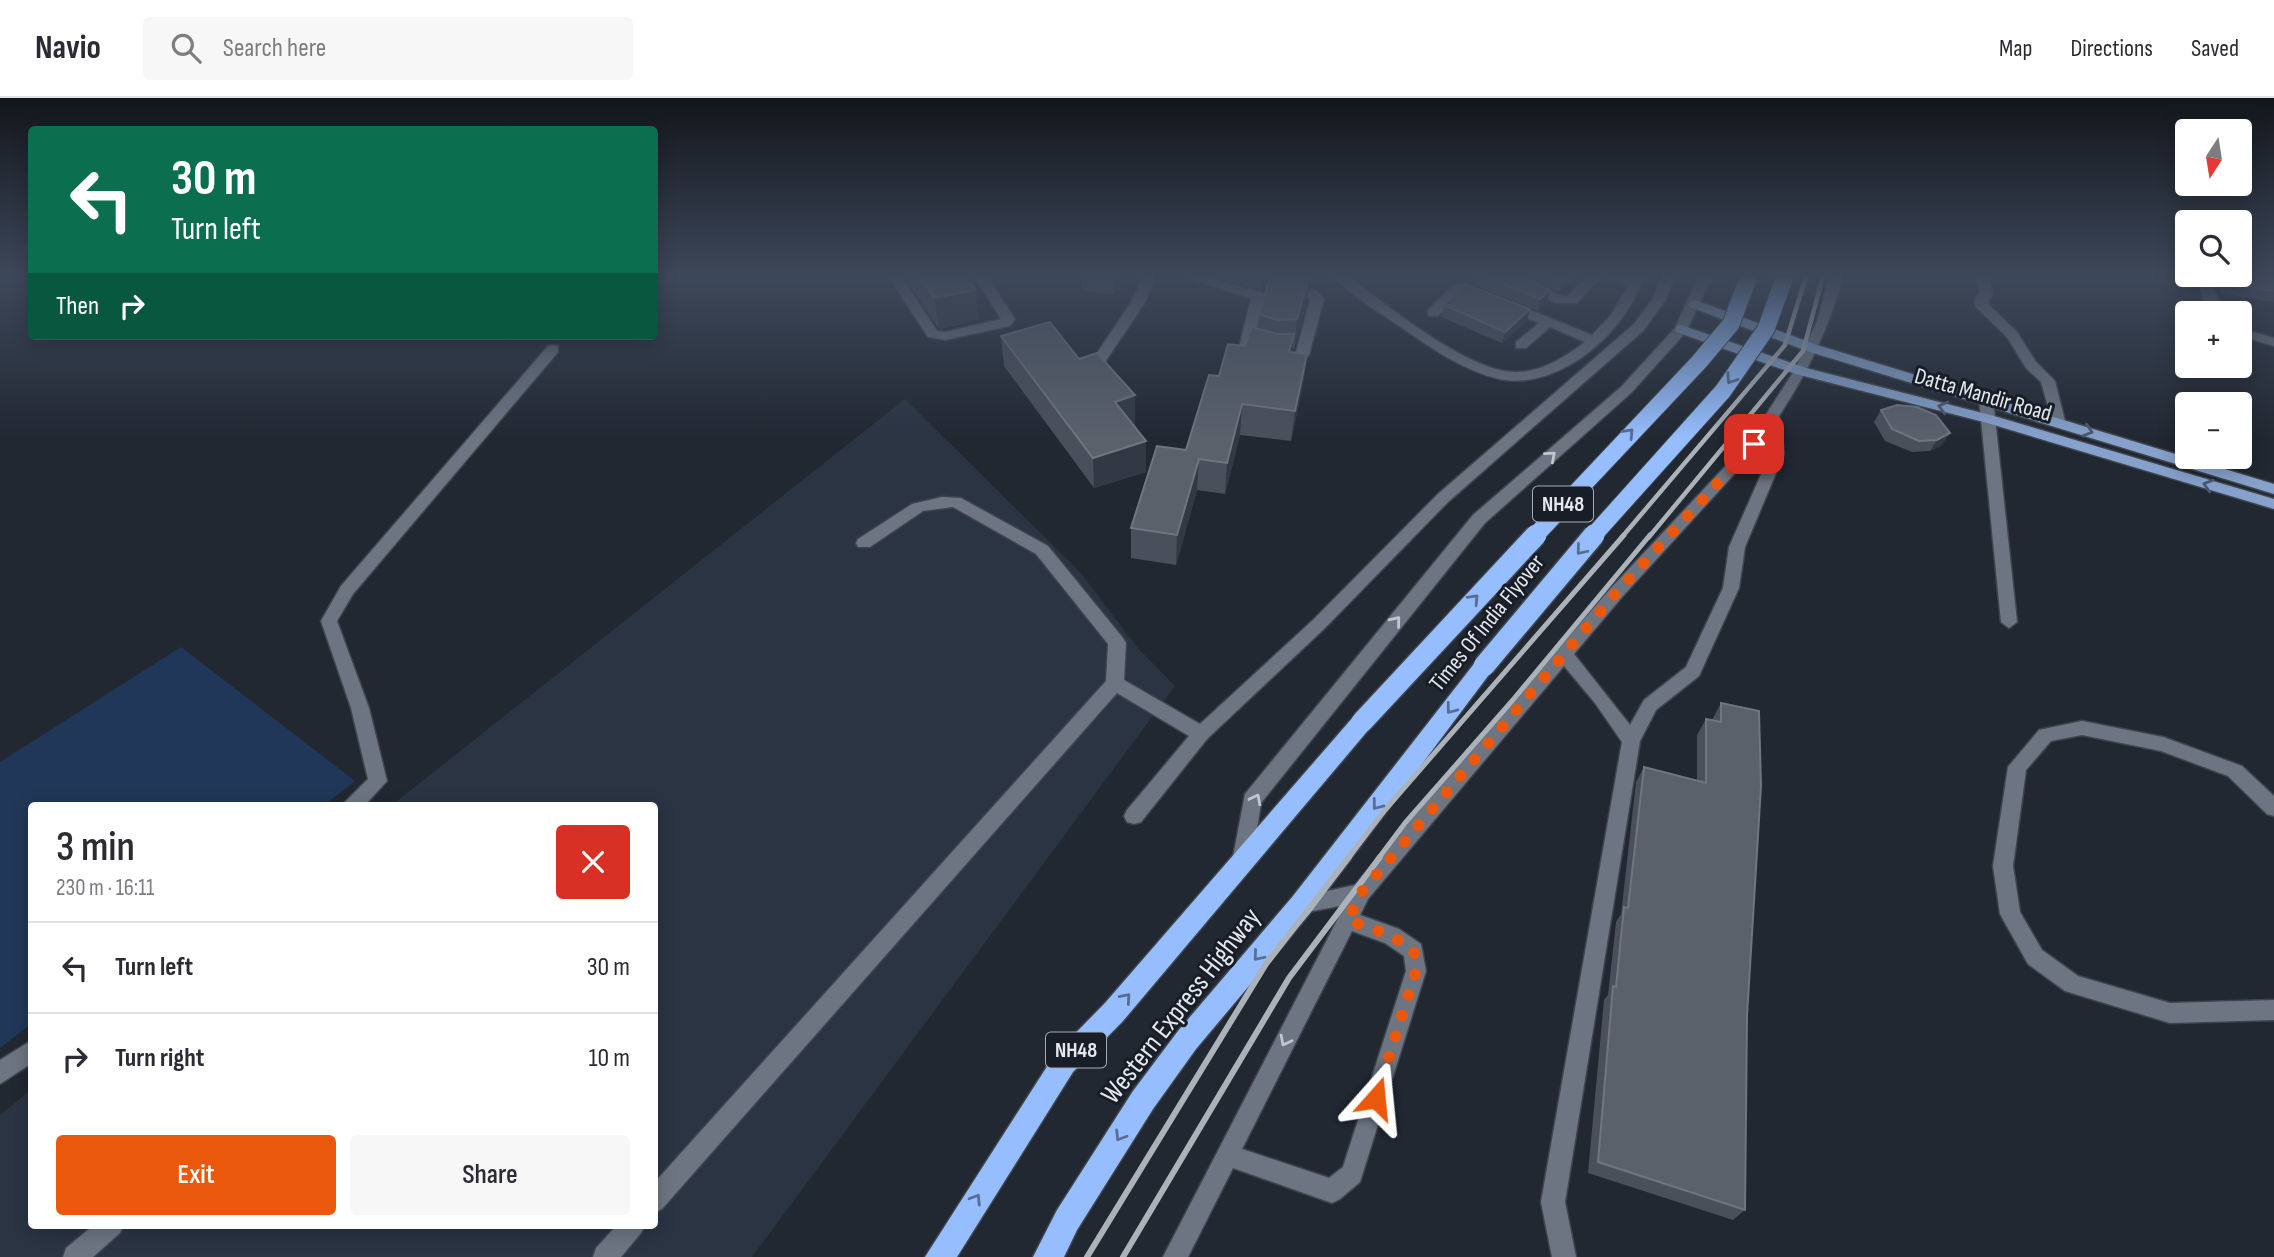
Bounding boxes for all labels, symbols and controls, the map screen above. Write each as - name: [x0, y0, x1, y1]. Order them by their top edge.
- search box: [143, 17, 633, 80]
- text: Navio: [35, 28, 101, 68]
- icon: search: [167, 29, 205, 67]
- text: Search here: [223, 33, 326, 64]
- text: Map: [1999, 34, 2032, 63]
- text: Directions: [2070, 34, 2153, 63]
- text: Saved: [2191, 34, 2239, 63]
- north arrow: [2175, 119, 2252, 196]
- map controls: [2175, 119, 2252, 469]
- text: 30 m: [171, 150, 256, 209]
- icon: left: [56, 154, 147, 245]
- text: Turn left: [171, 210, 261, 249]
- button: search: [2175, 210, 2252, 287]
- icon: right: [113, 287, 151, 325]
- text: Then: [56, 291, 99, 322]
- button: +: [2175, 301, 2252, 378]
- street label: Datta Mandir Road: [1911, 362, 2055, 428]
- one-way arrow: [1726, 371, 1739, 384]
- button: −: [2175, 392, 2252, 469]
- one-way arrow: [1937, 401, 1949, 415]
- pin: [1724, 414, 1784, 474]
- one-way arrow: [2082, 423, 2094, 437]
- icon: arrive: [1735, 425, 1773, 463]
- one-way arrow: [1621, 428, 1634, 441]
- one-way arrow: [1543, 452, 1556, 464]
- one-way arrow: [2203, 479, 2215, 493]
- road number: NH48: [1533, 486, 1593, 522]
- one-way arrow: [1577, 542, 1589, 555]
- street label: Times Of India Flyover: [1423, 549, 1551, 697]
- one-way arrow: [1466, 594, 1478, 607]
- one-way arrow: [1388, 617, 1401, 629]
- one-way arrow: [1447, 701, 1460, 713]
- one-way arrow: [1247, 794, 1261, 807]
- one-way arrow: [1373, 798, 1386, 810]
- text: 3 min: [56, 822, 135, 873]
- button: close: [556, 825, 630, 899]
- text: 230 m · 16:11: [56, 874, 154, 902]
- street label: Western Express Highway: [1094, 901, 1268, 1110]
- one-way arrow: [1254, 948, 1266, 961]
- icon: left: [56, 949, 94, 987]
- text: Turn left: [115, 952, 193, 983]
- text: 30 m: [587, 952, 630, 983]
- one-way arrow: [1118, 993, 1130, 1006]
- road number: NH48: [1046, 1032, 1106, 1068]
- one-way arrow: [1280, 1034, 1294, 1046]
- icon: right: [56, 1040, 94, 1078]
- text: Turn right: [115, 1043, 204, 1074]
- text: 10 m: [588, 1043, 630, 1074]
- position arrow: [1339, 1061, 1413, 1135]
- one-way arrow: [1115, 1129, 1128, 1142]
- button: Exit: [56, 1135, 336, 1215]
- button: Share: [350, 1135, 630, 1215]
- one-way arrow: [967, 1194, 980, 1207]

